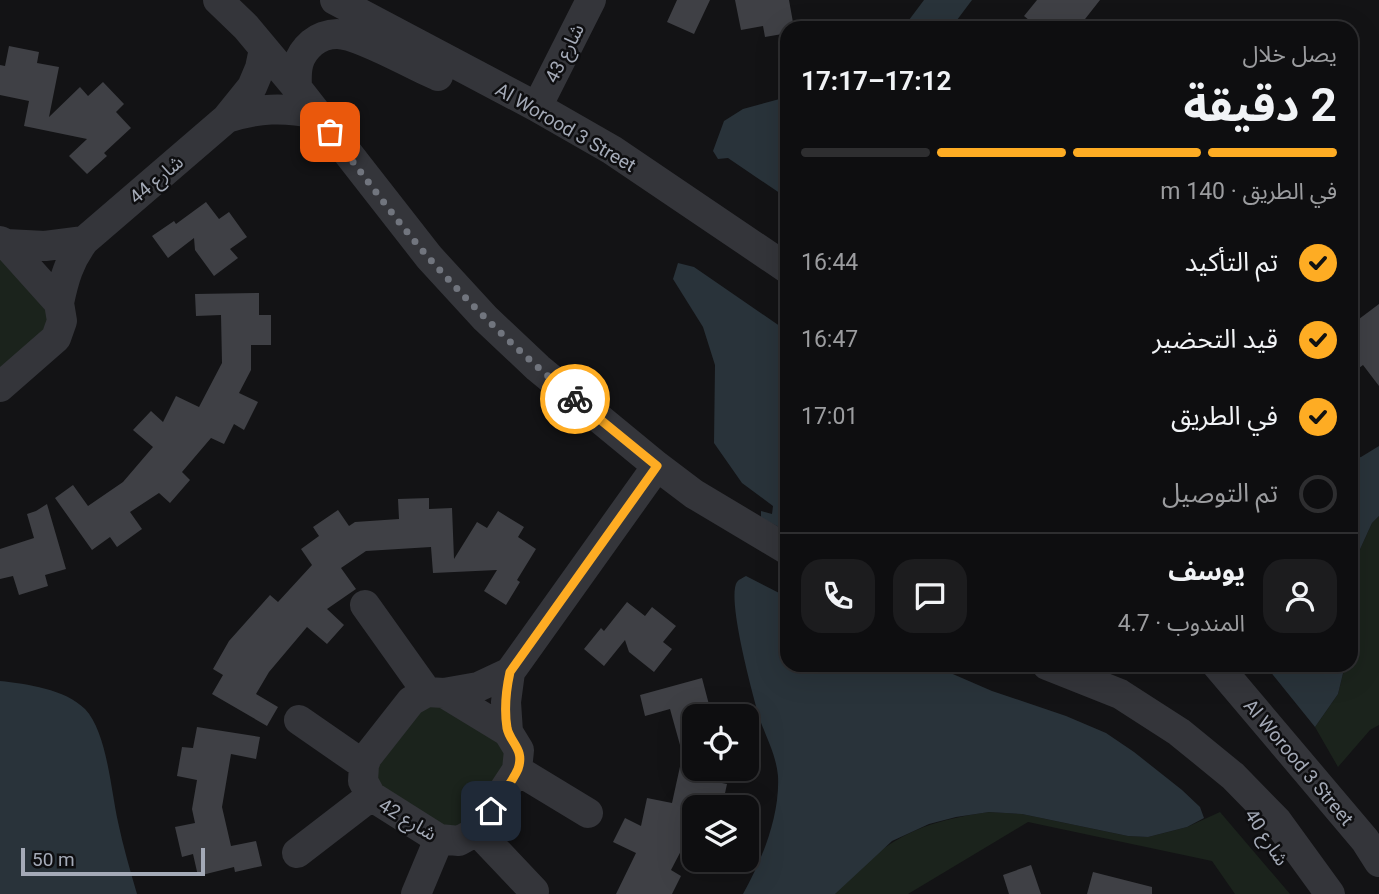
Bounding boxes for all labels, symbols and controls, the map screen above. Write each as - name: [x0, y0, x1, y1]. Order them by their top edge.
- street label: شارع 43: [540, 20, 591, 87]
- text: يصل خلال: [1242, 41, 1337, 68]
- text: 17:12–17:17: [801, 66, 951, 96]
- street label: Al Worood 3 Street: [492, 78, 640, 177]
- text: 2 دقيقة: [1183, 78, 1337, 132]
- pin: [300, 102, 360, 162]
- icon: bag: [311, 113, 349, 151]
- street label: شارع 44: [125, 150, 189, 210]
- text: في الطريق · 140 m: [1160, 178, 1337, 205]
- icon: check: [1299, 244, 1337, 282]
- text: تم التأكيد: [1185, 247, 1278, 277]
- text: 16:44: [801, 249, 858, 276]
- icon: check: [1299, 321, 1337, 359]
- text: قيد التحضير: [1153, 324, 1278, 354]
- text: 16:47: [801, 326, 858, 353]
- courier: [540, 364, 610, 434]
- icon: bike: [556, 380, 594, 418]
- icon: check: [1299, 398, 1337, 436]
- text: في الطريق: [1171, 401, 1278, 431]
- text: 17:01: [801, 403, 858, 430]
- text: تم التوصيل: [1162, 478, 1278, 508]
- text: يوسف: [1168, 556, 1245, 586]
- button: phone: [801, 559, 875, 633]
- button: chat: [893, 559, 967, 633]
- button: person: [1263, 559, 1337, 633]
- text: المندوب · 4.7: [1118, 610, 1245, 637]
- street label: Al Worood 3 Street: [1239, 694, 1358, 830]
- map controls: [682, 704, 759, 872]
- button: locate: [682, 704, 759, 781]
- pin: [461, 781, 521, 841]
- icon: home: [472, 792, 510, 830]
- street label: شارع 42: [374, 793, 441, 847]
- button: layers: [682, 795, 759, 872]
- street label: شارع 40: [1238, 805, 1293, 871]
- scale bar: [21, 845, 205, 877]
- text: 50 m: [32, 848, 75, 871]

